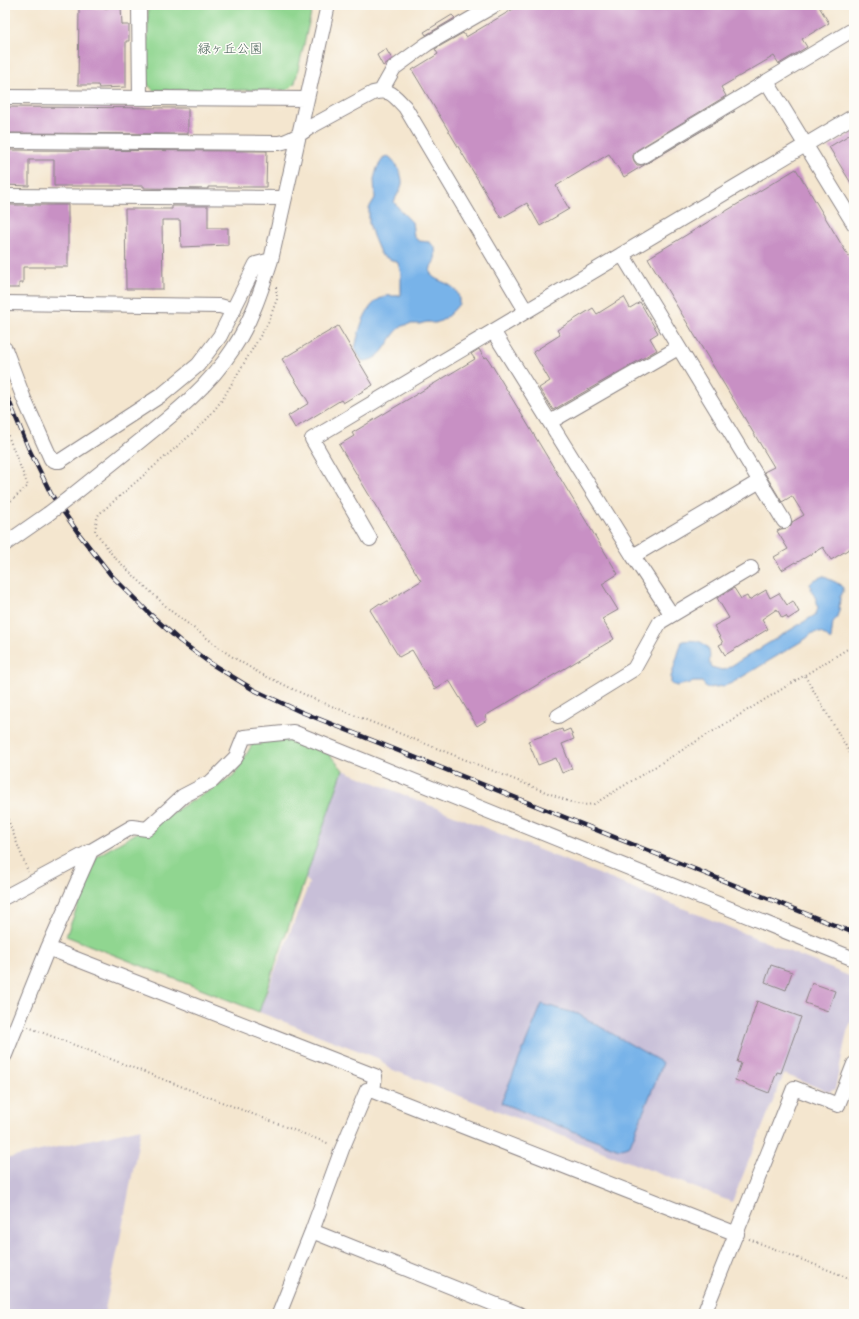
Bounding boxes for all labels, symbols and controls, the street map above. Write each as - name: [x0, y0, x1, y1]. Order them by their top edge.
- park label: 緑ヶ丘公園: [197, 38, 263, 57]

